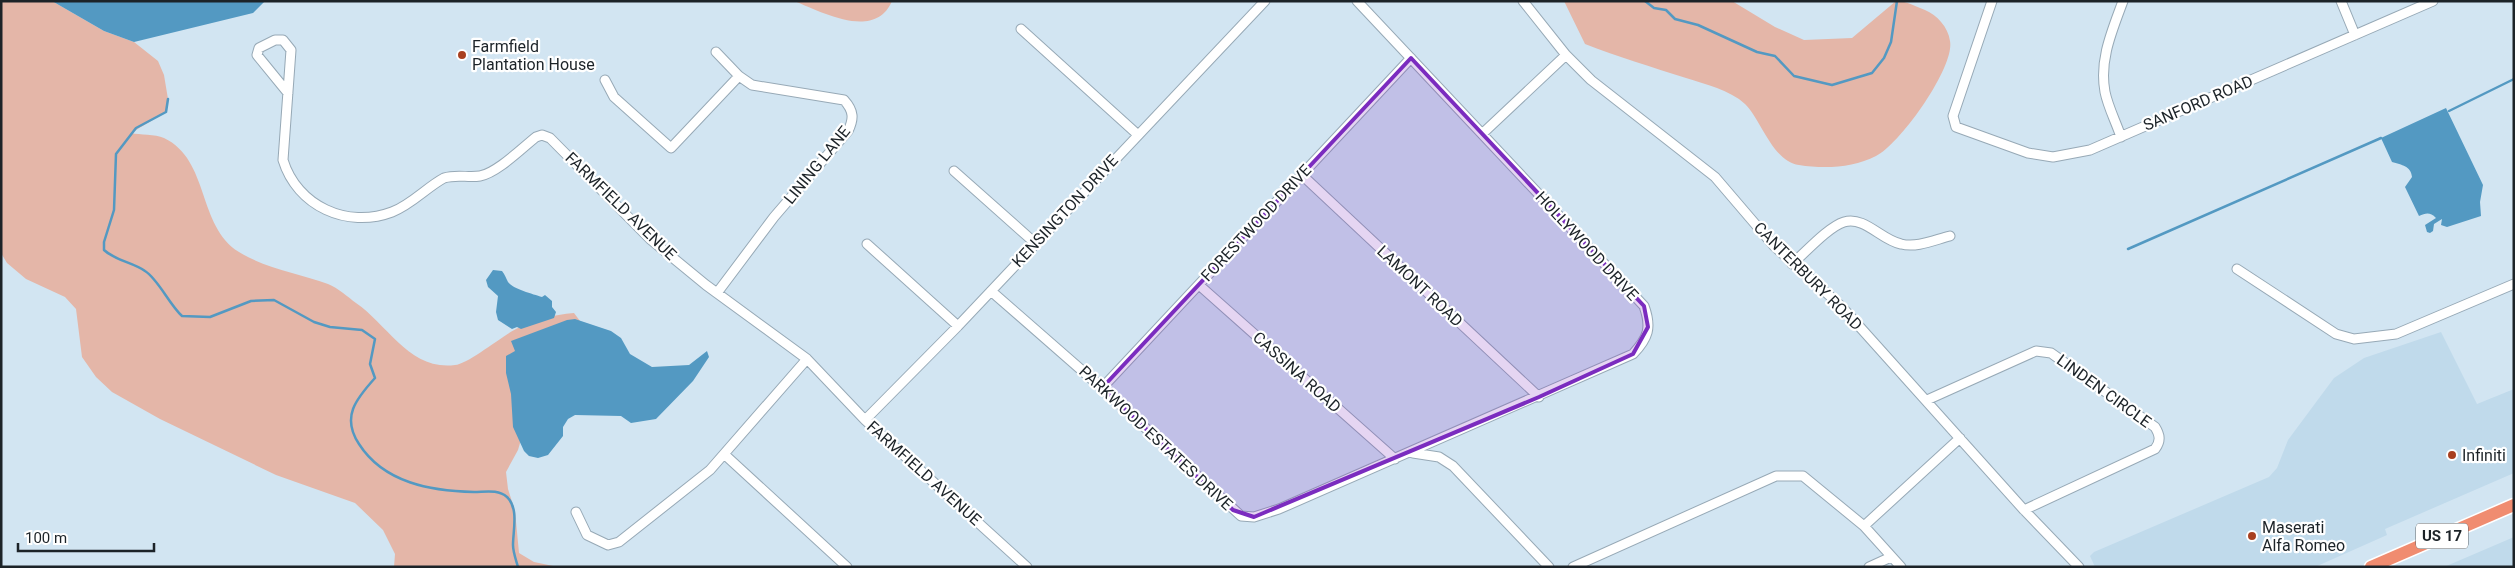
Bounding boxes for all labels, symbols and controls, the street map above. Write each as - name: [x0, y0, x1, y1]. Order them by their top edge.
- place label: Farmfield Plantation House: [472, 37, 595, 74]
- marker: Farmfield Plantation House: [456, 49, 468, 61]
- street label: SANFORD ROAD: [2140, 71, 2256, 135]
- street label: LINING LANE: [780, 122, 854, 208]
- street label: FARMFIELD AVENUE: [562, 148, 680, 264]
- street label: KENSINGTON DRIVE: [1008, 151, 1122, 271]
- street label: FORESTWOOD DRIVE: [1197, 161, 1315, 285]
- street label: HOLLYWOOD DRIVE: [1532, 188, 1642, 304]
- street label: CANTERBURY ROAD: [1750, 218, 1866, 334]
- street label: LAMONT ROAD: [1373, 241, 1467, 331]
- street label: CASSINA ROAD: [1249, 328, 1345, 416]
- street label: LINDEN CIRCLE: [2053, 350, 2155, 432]
- street label: PARKWOOD ESTATES DRIVE: [1075, 362, 1237, 514]
- street label: FARMFIELD AVENUE: [863, 417, 985, 529]
- place label: Infiniti: [2462, 446, 2506, 465]
- marker: Infiniti: [2446, 449, 2458, 461]
- place label: Maserati Alfa Romeo: [2262, 518, 2345, 555]
- scale bar: [18, 520, 154, 552]
- road number: US 17: [2416, 524, 2468, 548]
- text: 100 m: [25, 529, 67, 547]
- marker: Maserati Alfa Romeo: [2246, 530, 2258, 542]

